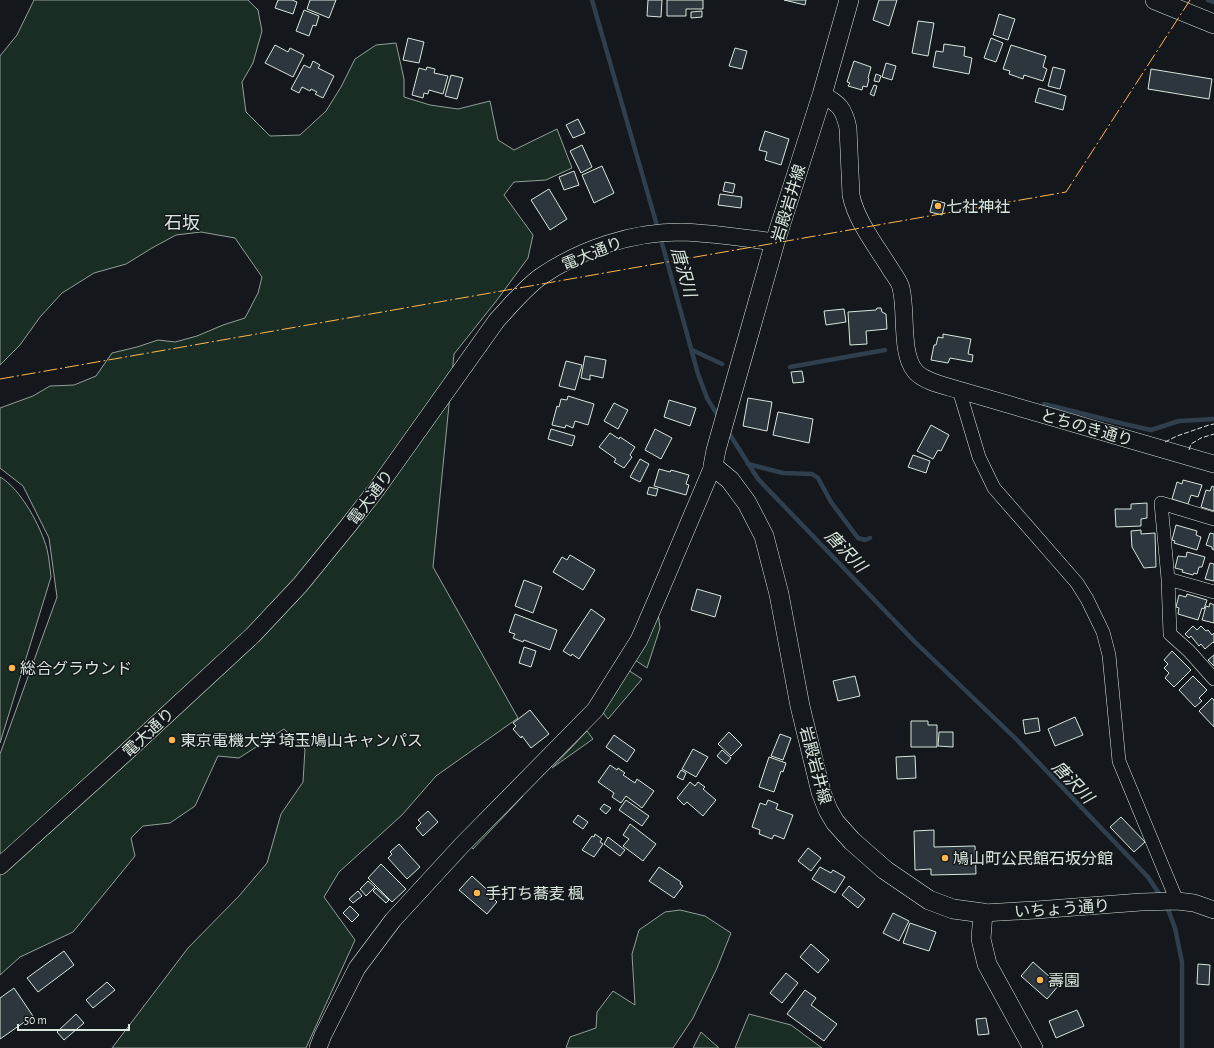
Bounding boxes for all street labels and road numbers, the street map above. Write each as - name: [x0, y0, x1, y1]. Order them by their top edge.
- street label: 岩殿岩井線: [769, 162, 808, 244]
- street label: 電大通り: [559, 234, 625, 273]
- street label: とちのき通り: [1039, 406, 1135, 449]
- street label: 電大通り: [344, 467, 396, 528]
- street label: 電大通り: [119, 704, 178, 760]
- street label: 岩殿岩井線: [797, 724, 834, 806]
- street label: いちょう通り: [1014, 897, 1111, 920]

